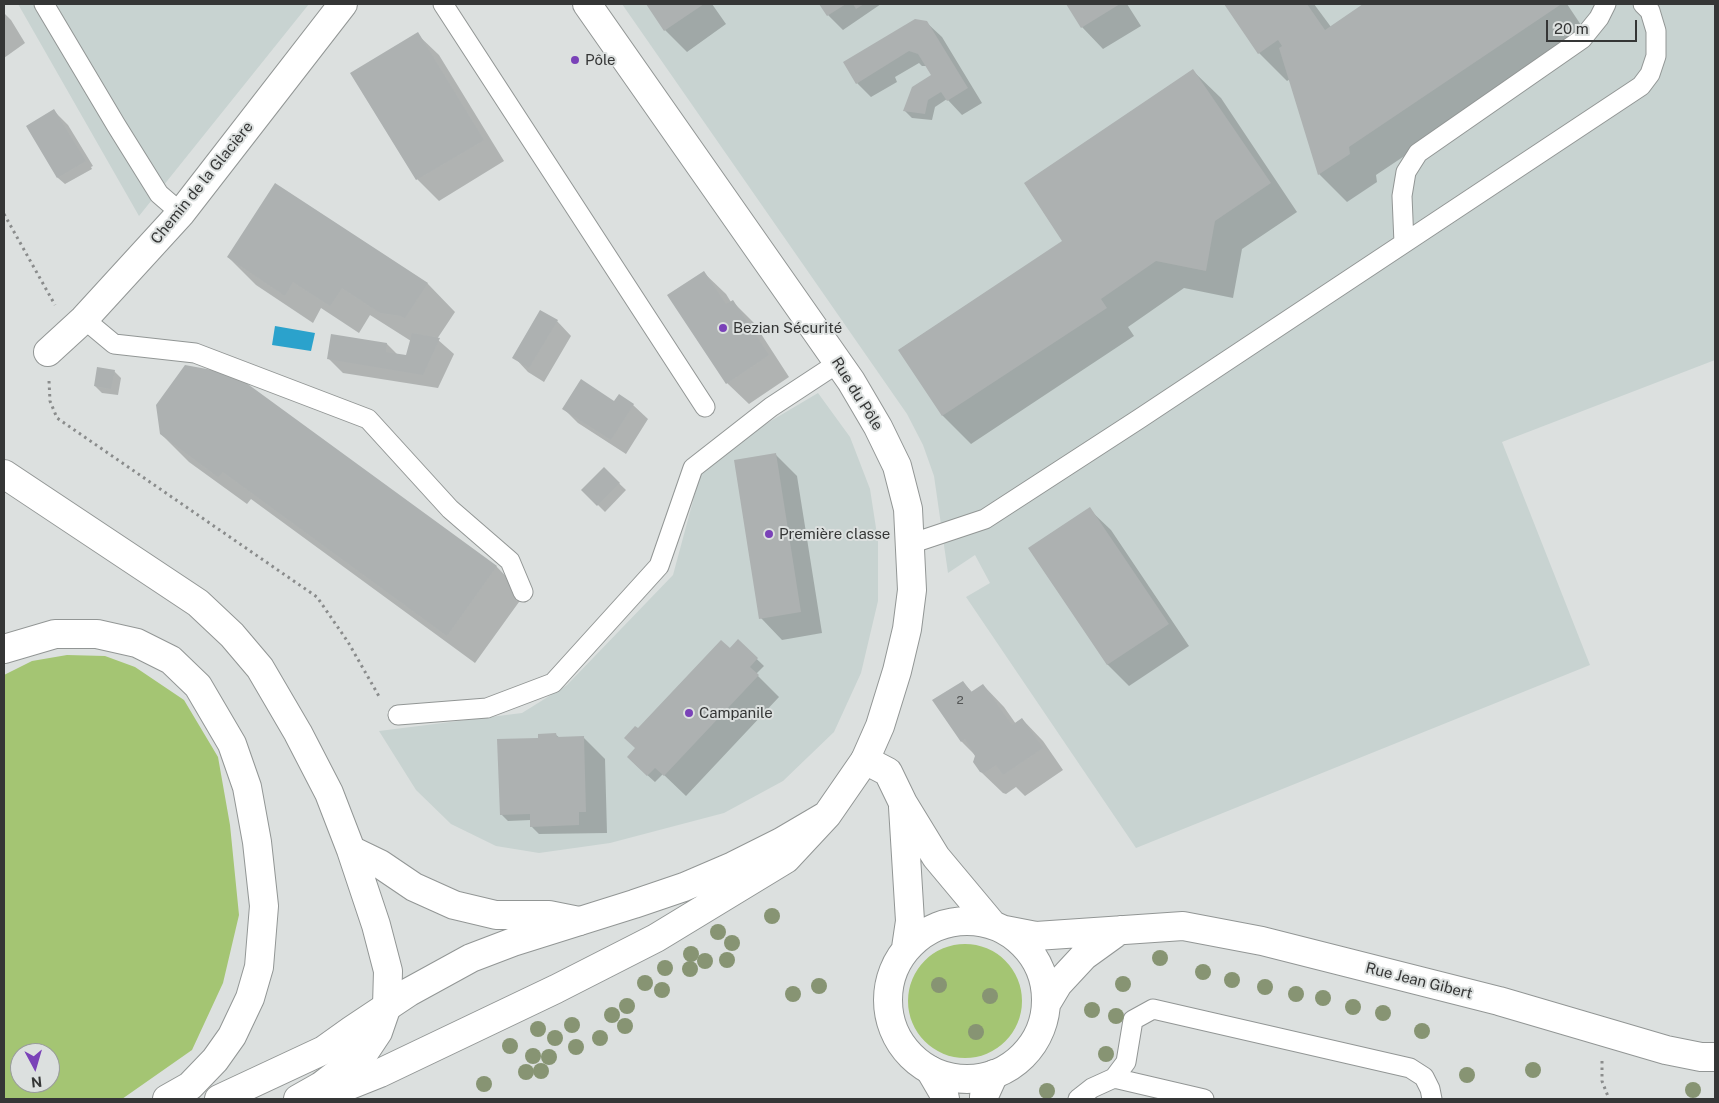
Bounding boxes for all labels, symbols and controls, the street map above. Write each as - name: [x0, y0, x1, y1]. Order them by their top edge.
- scale bar: [1549, 10, 1640, 42]
- text: 20 m: [1554, 20, 1589, 37]
- place label: Pôle: [585, 51, 616, 69]
- marker: Pôle: [569, 54, 581, 66]
- street label: Chemin de la Glacière: [147, 118, 257, 248]
- place label: Bezian Sécurité: [733, 319, 842, 337]
- marker: Bezian Sécurité: [717, 322, 729, 334]
- street label: Rue du Pôle: [827, 354, 887, 434]
- place label: Première classe: [779, 525, 890, 543]
- marker: Première classe: [763, 528, 775, 540]
- house number: 2: [956, 693, 964, 707]
- place label: Campanile: [699, 704, 773, 722]
- marker: Campanile: [683, 707, 695, 719]
- street label: Rue Jean Gibert: [1364, 959, 1474, 1003]
- north arrow: [10, 1043, 60, 1093]
- text: N: [30, 1073, 43, 1090]

